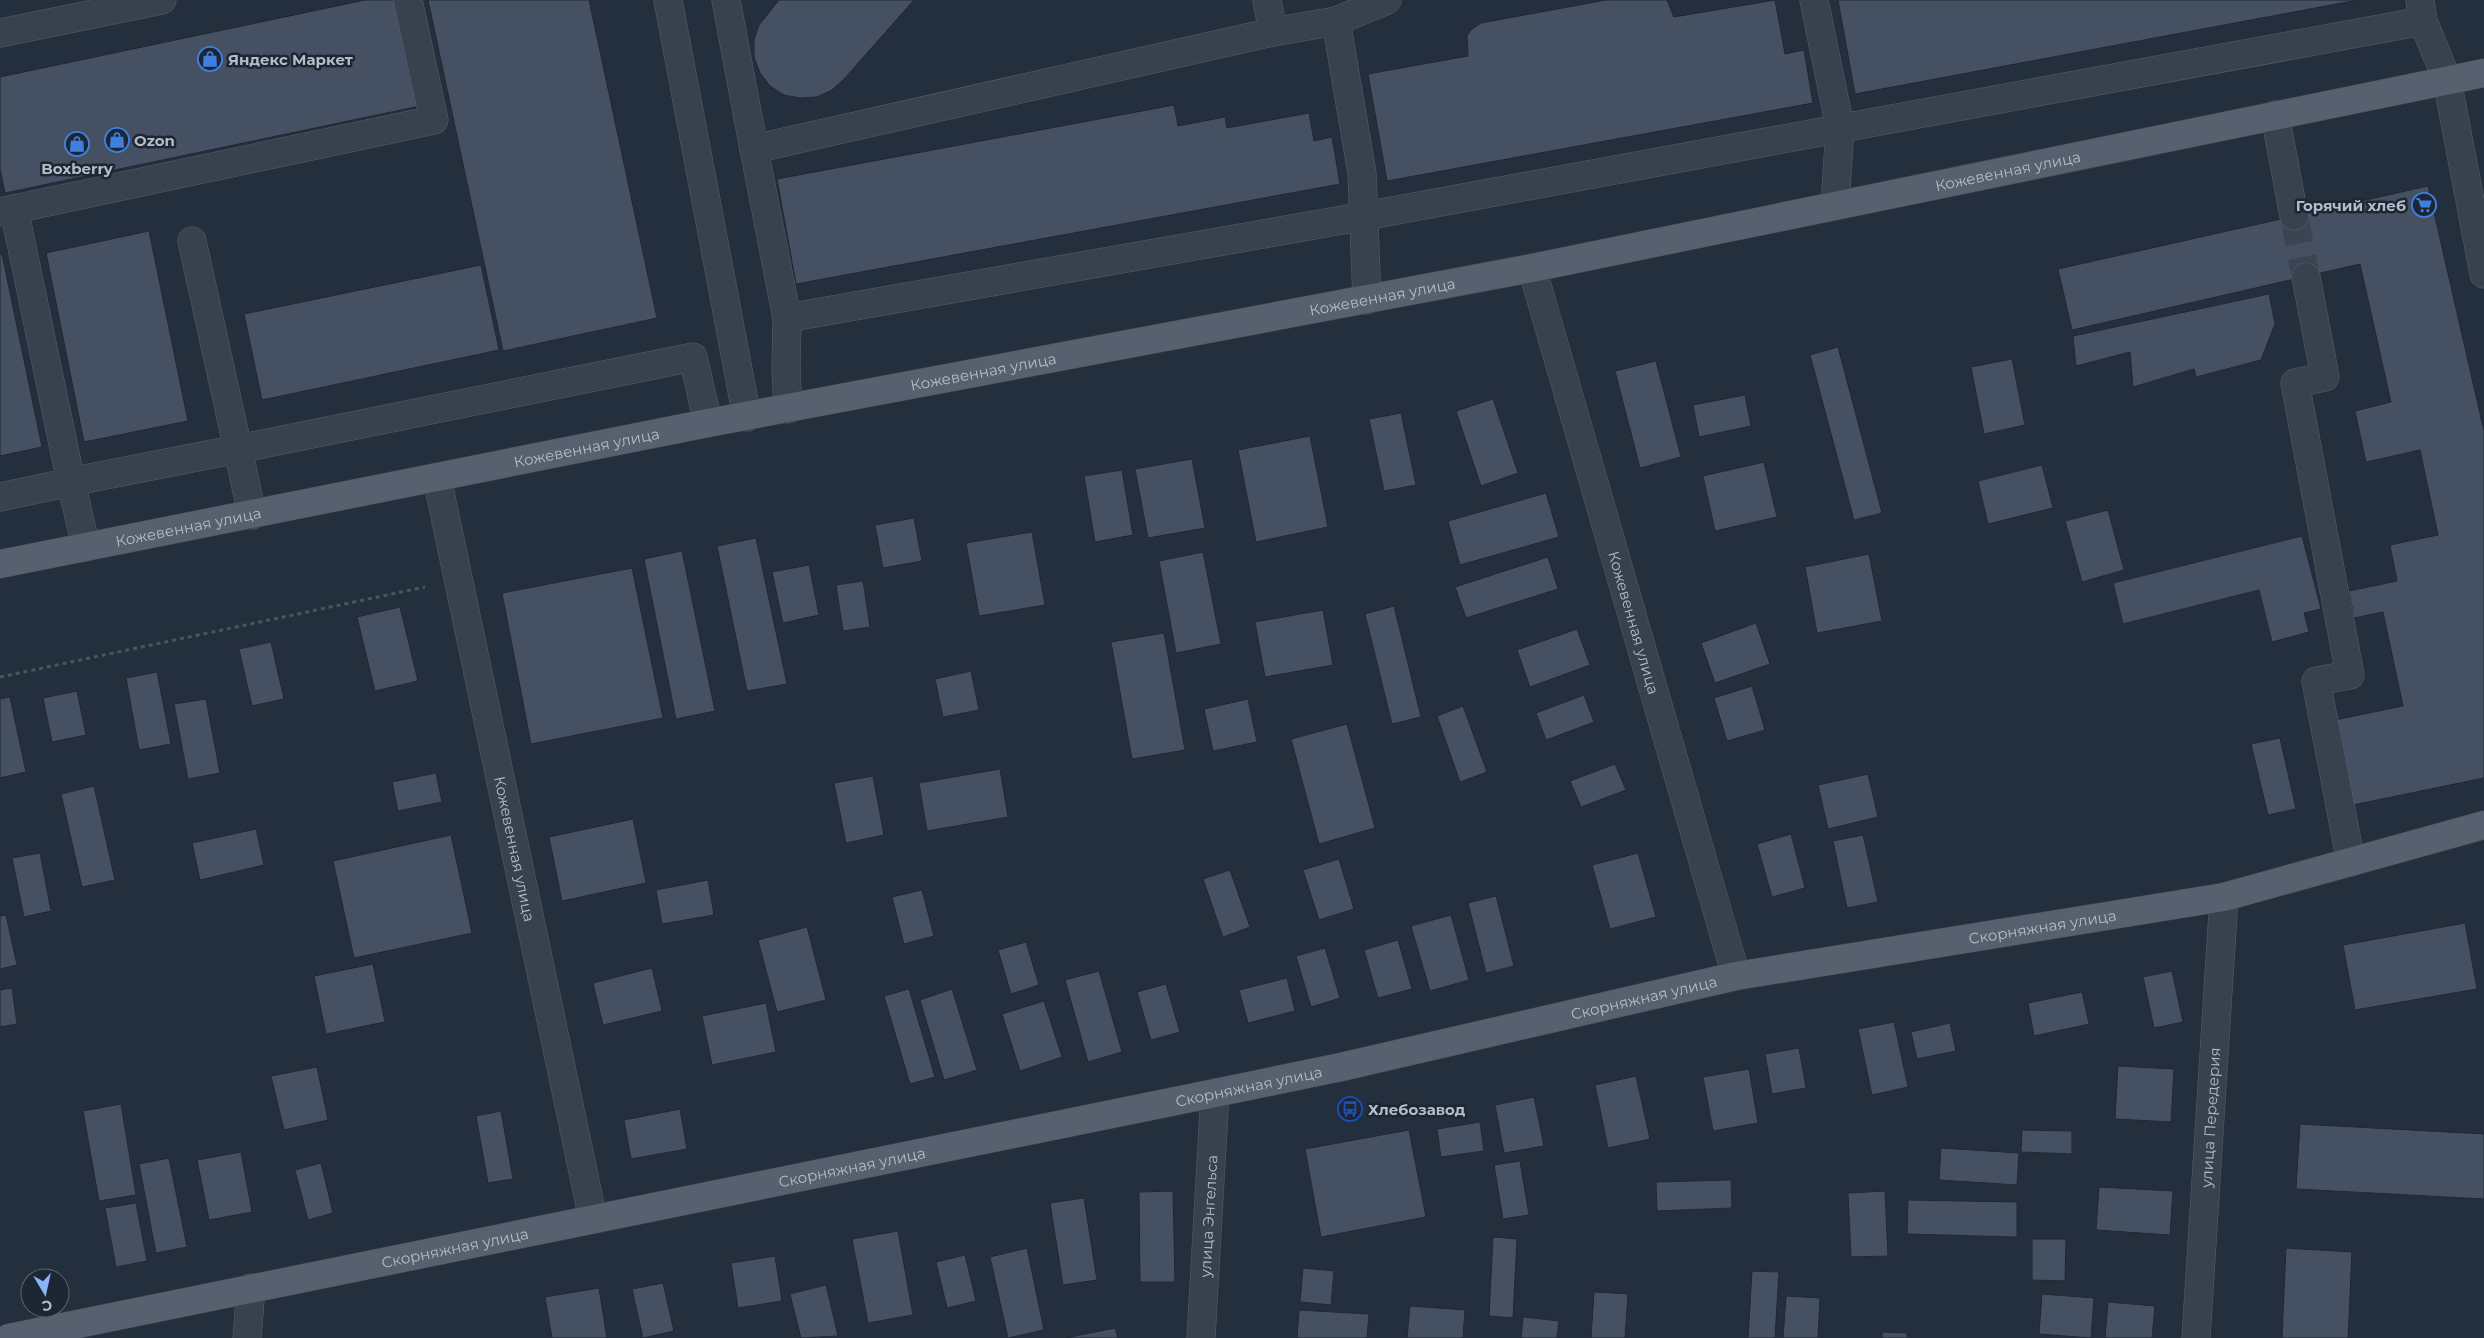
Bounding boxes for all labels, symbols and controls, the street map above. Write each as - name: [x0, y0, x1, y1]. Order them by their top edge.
- shop icon: Яндекс Маркет: [197, 46, 223, 72]
- place label: Яндекс Маркет: [228, 50, 353, 69]
- shop icon: Ozon: [104, 127, 130, 153]
- shop icon: Boxberry: [64, 131, 90, 157]
- place label: Ozon: [134, 131, 175, 150]
- street label: Кожевенная улица: [1933, 146, 2082, 195]
- place label: Boxberry: [41, 159, 114, 178]
- supermarket icon: Горячий хлеб: [2411, 192, 2437, 218]
- place label: Горячий хлеб: [2296, 196, 2406, 215]
- street label: Кожевенная улица: [1308, 273, 1457, 319]
- street label: Кожевенная улица: [909, 348, 1058, 394]
- street label: Кожевенная улица: [512, 423, 661, 471]
- street label: Кожевенная улица: [114, 503, 263, 550]
- street label: Кожевенная улица: [1605, 549, 1664, 696]
- street label: Кожевенная улица: [491, 774, 540, 923]
- street label: Скорняжная улица: [1967, 905, 2118, 948]
- street label: Скорняжная улица: [1569, 971, 1719, 1023]
- street label: улица Передерия: [2196, 1047, 2224, 1189]
- street label: Скорняжная улица: [1174, 1062, 1324, 1110]
- bus stop icon: Хлебозавод: [1337, 1096, 1363, 1122]
- place label: Хлебозавод: [1368, 1100, 1466, 1119]
- street label: Скорняжная улица: [777, 1143, 927, 1191]
- street label: улица Энгельса: [1195, 1154, 1221, 1279]
- street label: Скорняжная улица: [380, 1223, 530, 1272]
- north arrow: [20, 1268, 70, 1318]
- text: С: [41, 1296, 53, 1316]

